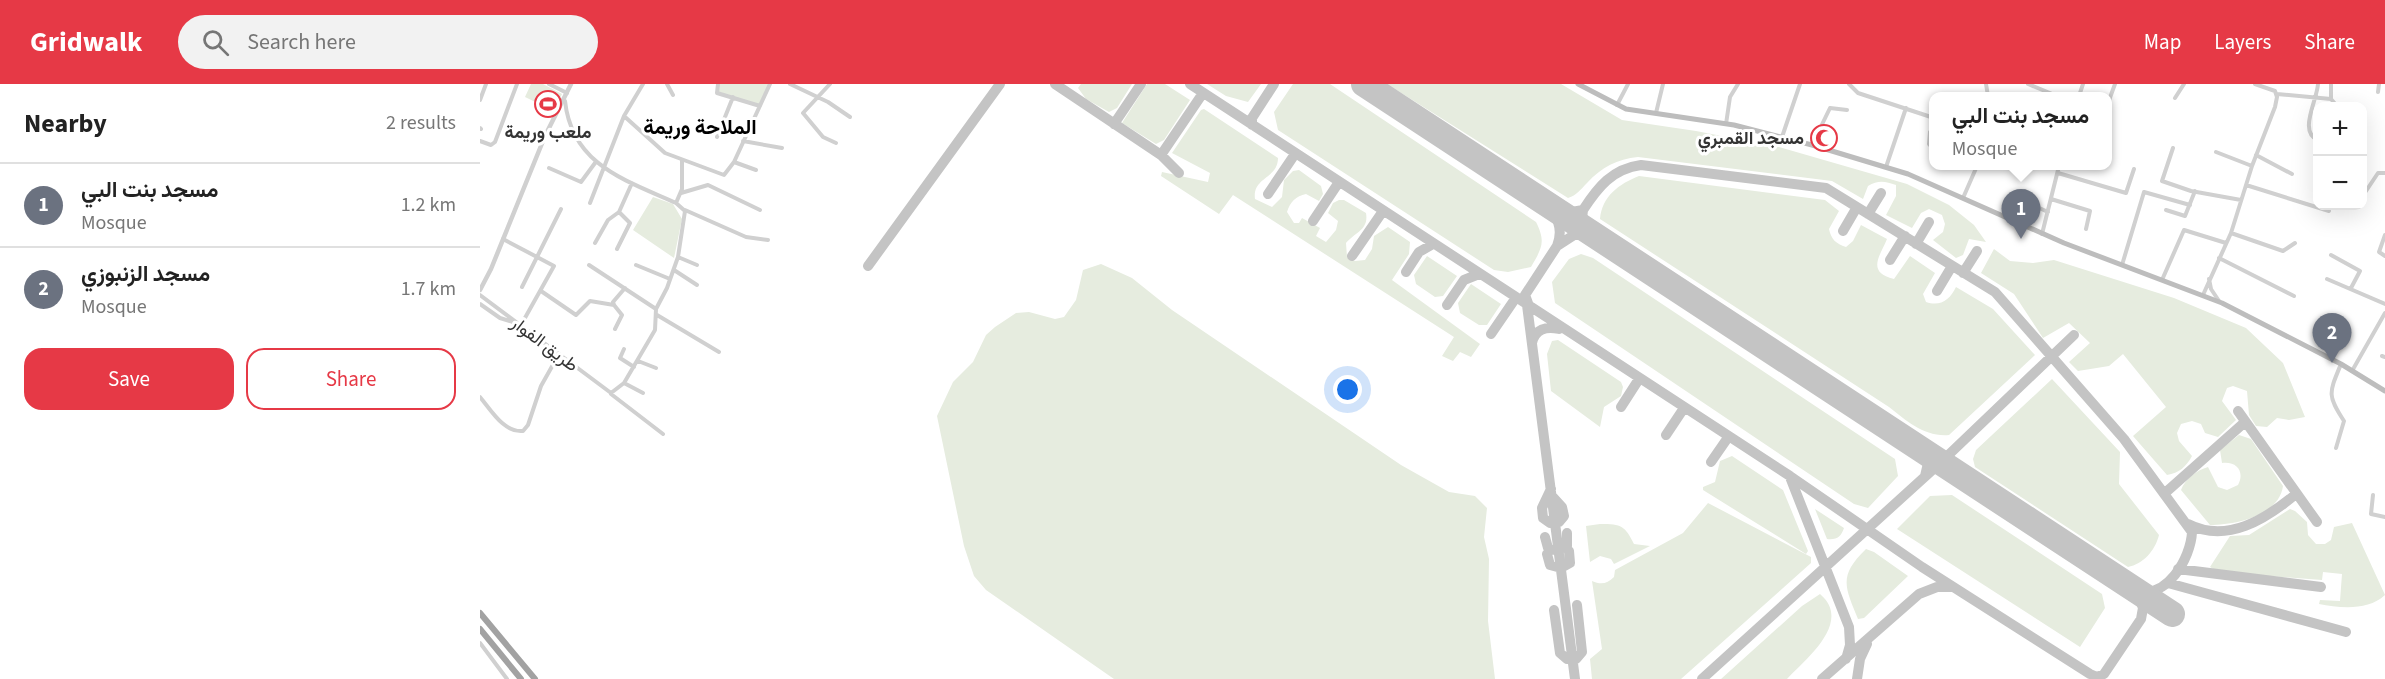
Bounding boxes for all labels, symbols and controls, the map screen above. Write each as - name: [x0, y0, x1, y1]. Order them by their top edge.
- search box: [178, 15, 598, 69]
- text: Gridwalk: [30, 22, 142, 62]
- icon: search: [199, 26, 232, 59]
- text: Search here: [247, 26, 356, 58]
- text: Map: [2144, 27, 2181, 57]
- text: Layers: [2214, 27, 2271, 57]
- text: Share: [2304, 27, 2355, 57]
- sports icon: ملعب وريمة: [533, 89, 563, 119]
- popup: [1929, 92, 2112, 170]
- text: مسجد بنت البي: [1952, 100, 2089, 132]
- map controls: [2313, 102, 2367, 210]
- button: +: [2313, 102, 2367, 156]
- text: Nearby: [24, 105, 107, 142]
- text: 2 results: [386, 109, 456, 137]
- district label: الملاحة وريمة: [643, 112, 757, 142]
- place label: ملعب وريمة: [505, 120, 592, 145]
- mosque icon: مسجد القمبري: [1809, 123, 1839, 153]
- place label: مسجد القمبري: [1698, 126, 1804, 153]
- text: Mosque: [1952, 135, 2017, 163]
- button: −: [2313, 156, 2367, 210]
- text: مسجد بنت البي: [81, 174, 219, 206]
- pin: 1: [2002, 190, 2040, 239]
- text: 1: [38, 191, 49, 219]
- text: 1.2 km: [401, 191, 456, 219]
- text: Mosque: [81, 209, 147, 237]
- text: مسجد الزنبوزي: [81, 258, 210, 290]
- text: 2: [38, 275, 49, 303]
- text: 1.7 km: [401, 275, 456, 303]
- text: Mosque: [81, 293, 147, 321]
- street label: طريق الفوار: [505, 310, 584, 378]
- pin: 2: [2312, 314, 2352, 363]
- button: Save: [24, 348, 234, 410]
- button: Share: [246, 348, 456, 410]
- your location: [1333, 375, 1362, 404]

